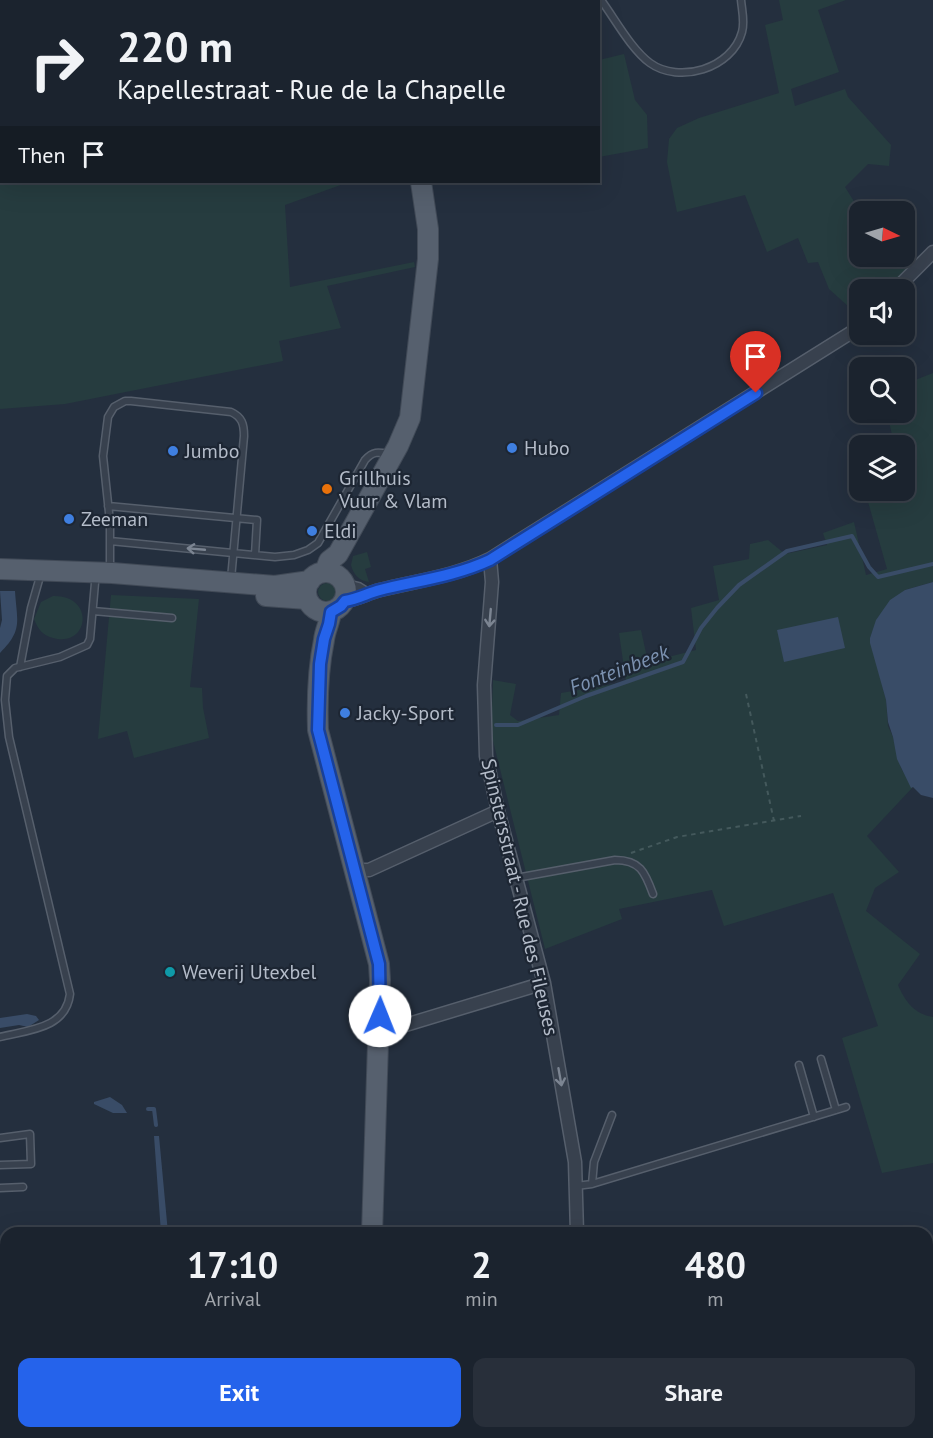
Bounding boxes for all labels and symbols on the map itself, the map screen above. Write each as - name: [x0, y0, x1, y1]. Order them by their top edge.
- north arrow: [849, 201, 915, 267]
- pin: [730, 331, 781, 393]
- place label: Hubo: [524, 435, 570, 461]
- place label: Jumbo: [184, 438, 239, 464]
- marker: Hubo: [505, 441, 519, 455]
- marker: Jumbo: [166, 444, 180, 458]
- place label: Grillhuis Vuur & Vlam: [338, 465, 447, 514]
- marker: Grillhuis Vuur & Vlam: [320, 482, 334, 496]
- place label: Zeeman: [81, 506, 148, 532]
- marker: Zeeman: [62, 512, 76, 526]
- place label: Eldi: [324, 518, 357, 544]
- marker: Eldi: [305, 524, 319, 538]
- one-way arrow: [186, 543, 206, 554]
- one-way arrow: [484, 607, 495, 627]
- water label: Fonteinbeek: [565, 638, 674, 701]
- place label: Jacky-Sport: [356, 700, 454, 726]
- marker: Jacky-Sport: [338, 706, 352, 720]
- street label: Spinstersstraat - Rue des Fileuses: [475, 756, 565, 1038]
- place label: Weverij Utexbel: [182, 959, 316, 985]
- marker: Weverij Utexbel: [163, 965, 177, 979]
- position arrow: [348, 984, 412, 1048]
- one-way arrow: [555, 1066, 566, 1086]

